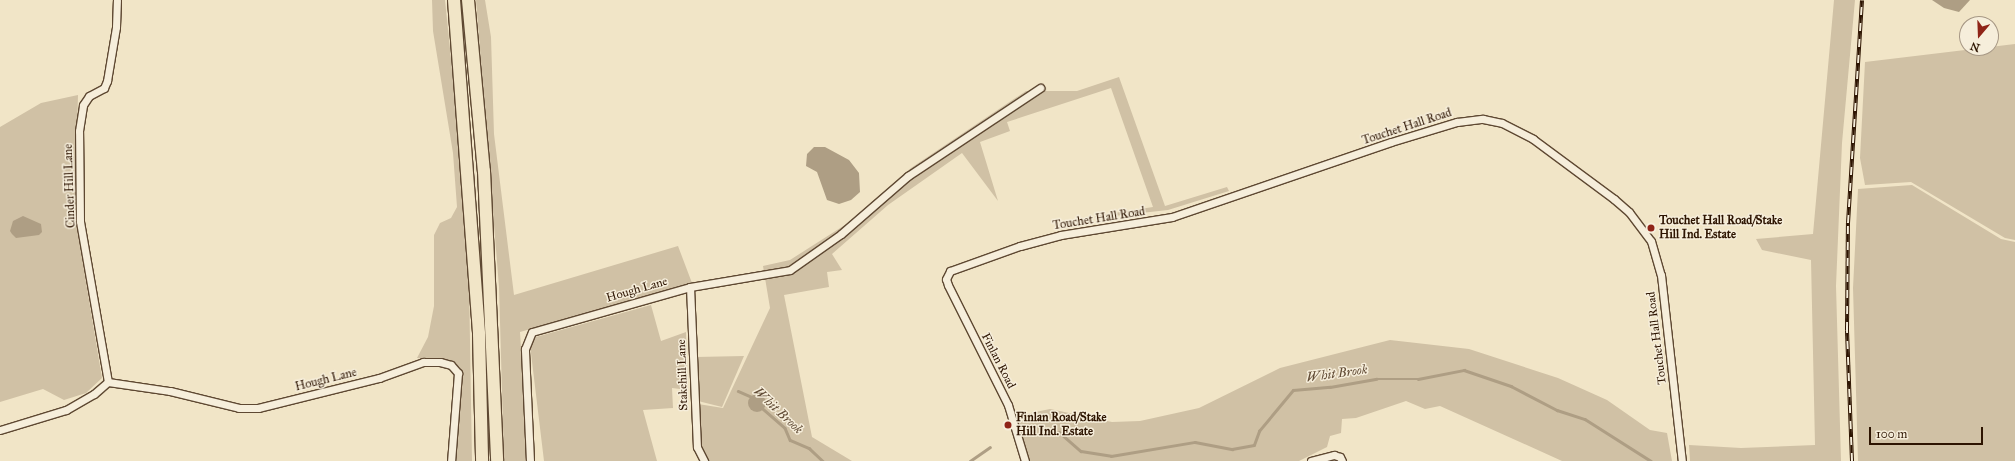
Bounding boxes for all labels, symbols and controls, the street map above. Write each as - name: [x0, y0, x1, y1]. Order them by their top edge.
- north arrow: [1959, 16, 1999, 56]
- text: N: [1969, 39, 1982, 55]
- street label: Touchet Hall Road: [1360, 106, 1454, 148]
- street label: Cinder Hill Lane: [61, 144, 79, 228]
- street label: Touchet Hall Road: [1052, 205, 1146, 233]
- place label: Touchet Hall Road/Stake Hill Ind. Estate: [1659, 214, 1782, 242]
- marker: Touchet Hall Road/Stake Hill Ind. Estate: [1646, 223, 1656, 233]
- street label: Hough Lane: [605, 274, 669, 306]
- street label: Touchet Hall Road: [1644, 291, 1670, 385]
- street label: Finlan Road: [978, 331, 1018, 391]
- street label: Stakehill Lane: [675, 339, 691, 411]
- water label: Whit Brook: [1305, 362, 1369, 386]
- street label: Hough Lane: [294, 365, 358, 395]
- water label: Whit Brook: [750, 384, 806, 438]
- place label: Finlan Road/Stake Hill Ind. Estate: [1016, 411, 1107, 439]
- scale bar: [1871, 419, 1985, 445]
- marker: Finlan Road/Stake Hill Ind. Estate: [1003, 420, 1013, 430]
- text: 100 m: [1876, 427, 1907, 441]

